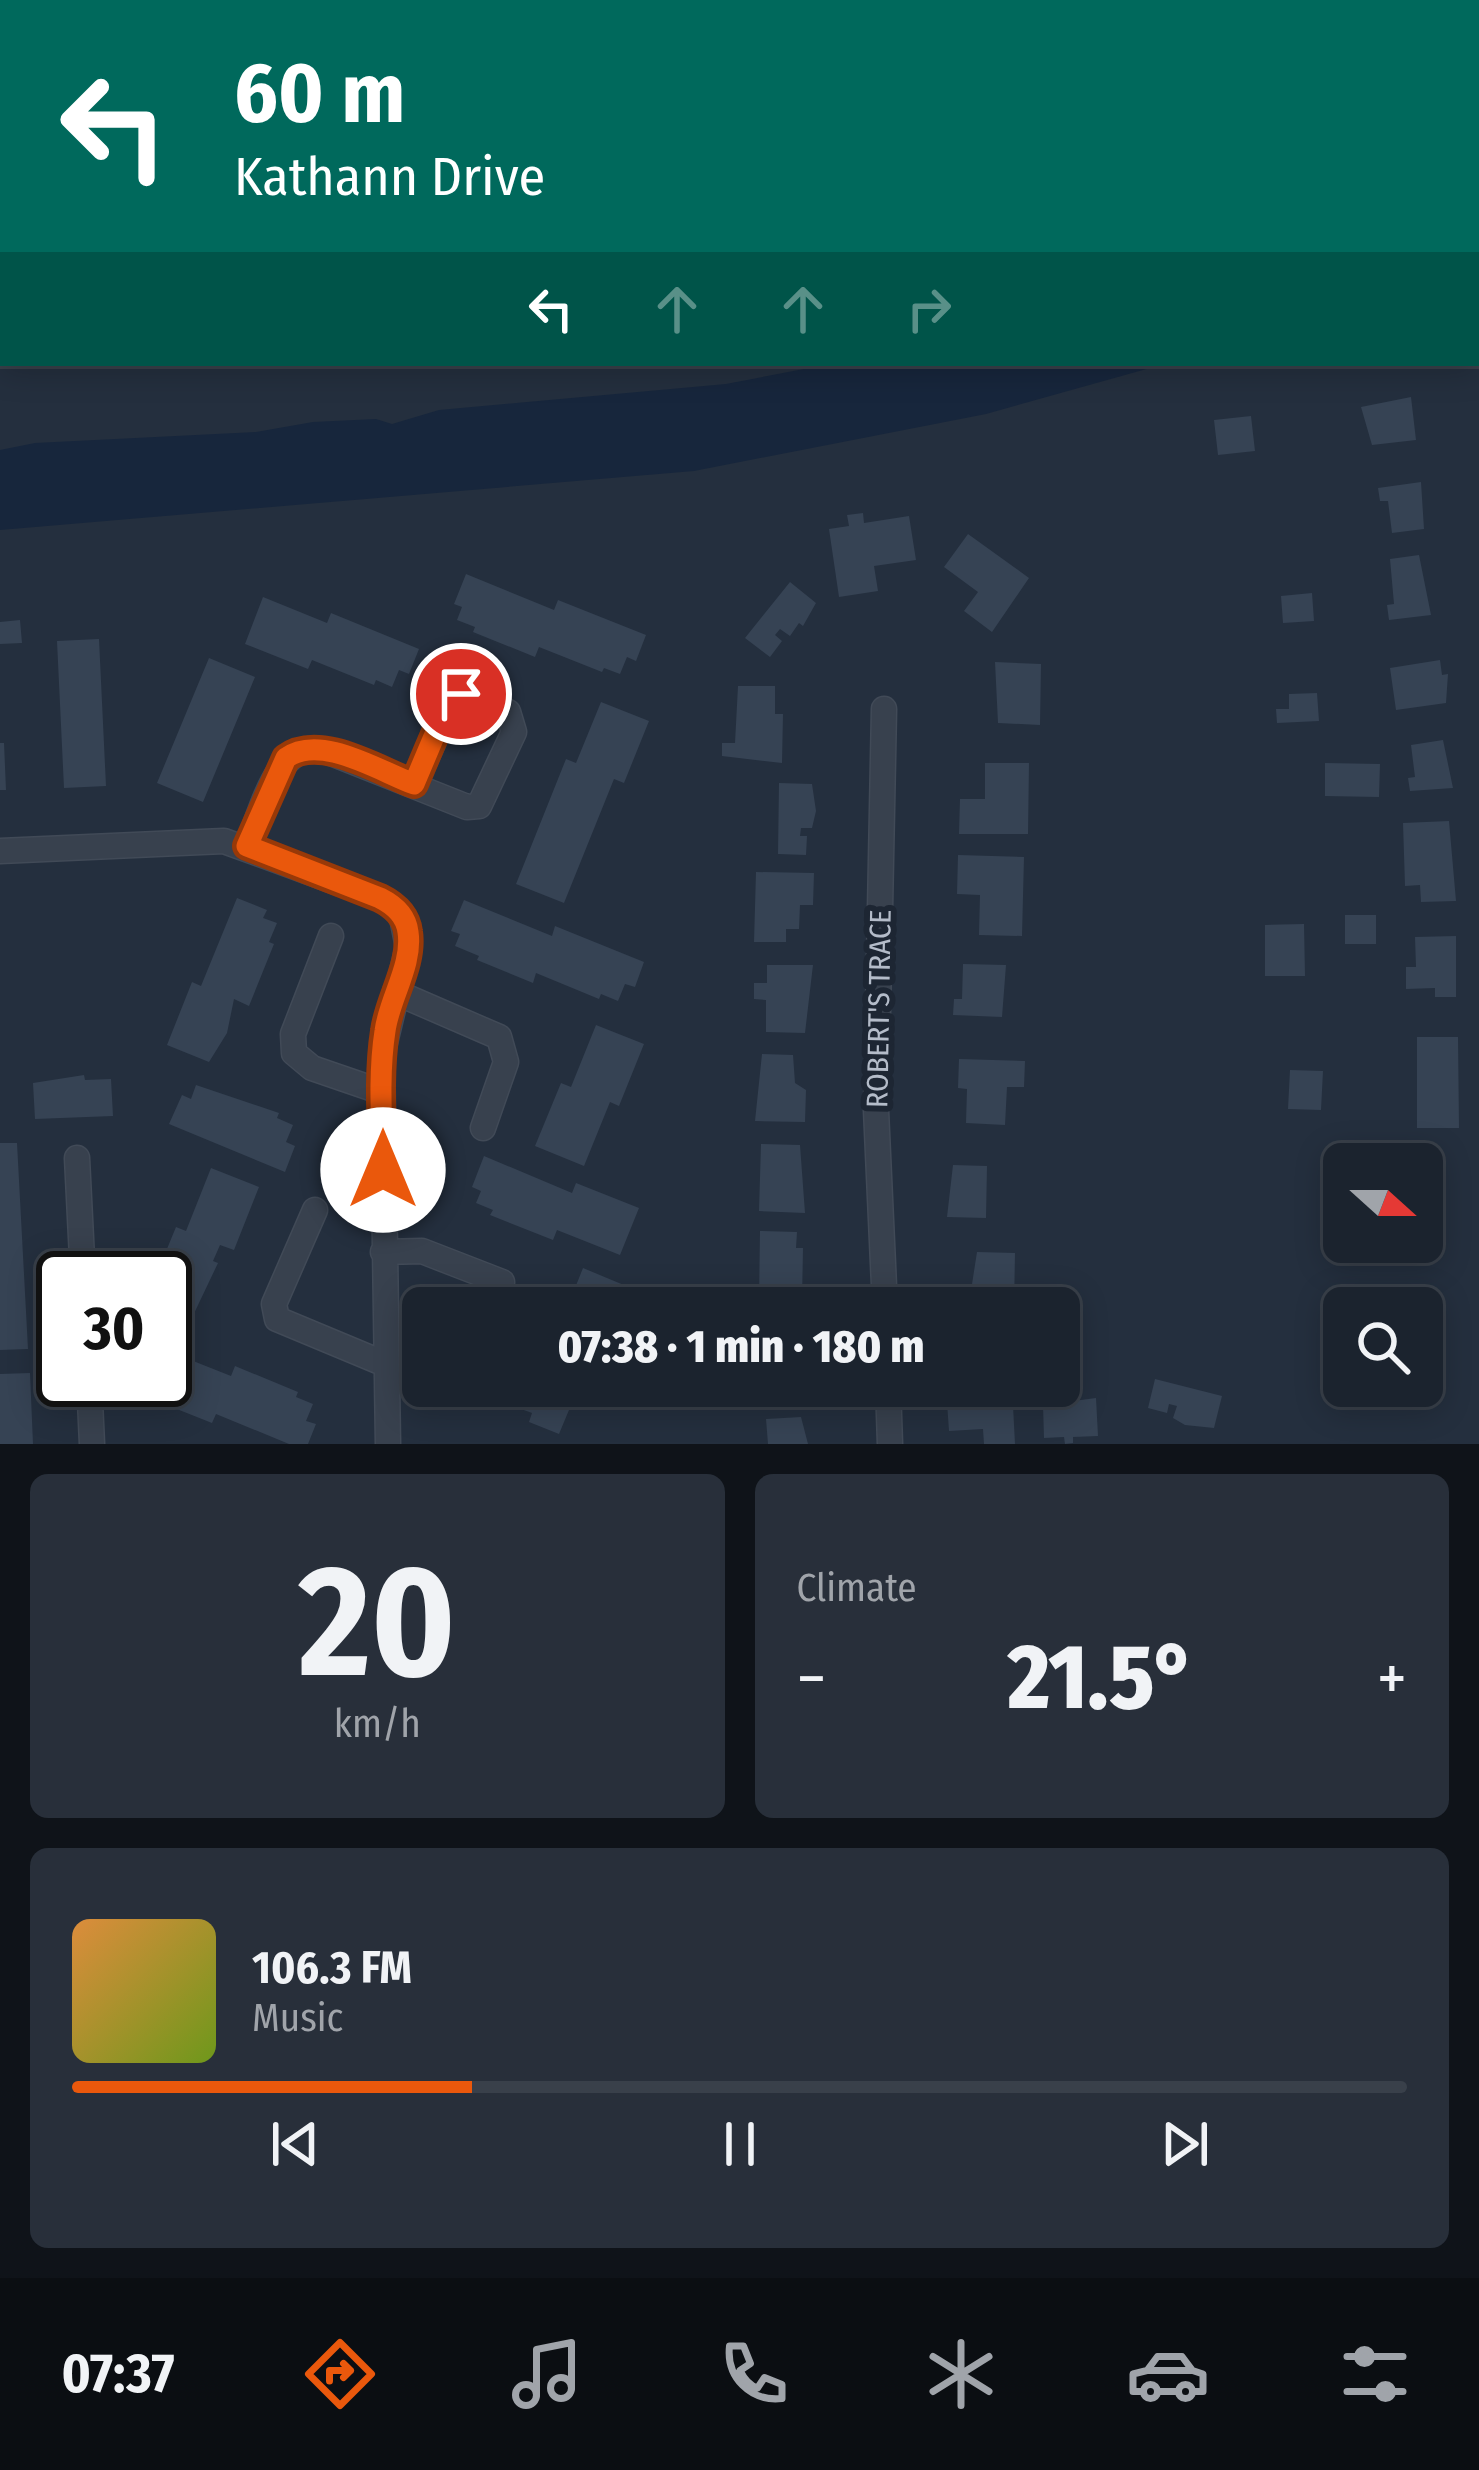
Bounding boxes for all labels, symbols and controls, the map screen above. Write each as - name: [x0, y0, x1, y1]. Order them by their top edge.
- text: 60 m: [234, 43, 405, 144]
- icon: left: [36, 48, 192, 204]
- text: Kathann Drive: [234, 145, 545, 209]
- icon: left: [518, 276, 584, 342]
- icon: ahead: [644, 276, 710, 342]
- icon: ahead: [770, 276, 836, 342]
- icon: right: [896, 276, 962, 342]
- pin: [410, 643, 512, 745]
- icon: arrive: [428, 661, 494, 727]
- street label: ROBERT'S TRACE: [859, 910, 899, 1108]
- position arrow: [320, 1107, 446, 1233]
- north arrow: [1323, 1143, 1443, 1263]
- map controls: [1323, 1143, 1443, 1407]
- speed limit sign: 30: [36, 1251, 192, 1407]
- button: search: [1323, 1287, 1443, 1407]
- text: 07:38 · 1 min · 180 m: [557, 1320, 925, 1374]
- text: 20: [299, 1529, 456, 1716]
- text: Climate: [797, 1565, 917, 1611]
- text: 21.5°: [1008, 1624, 1195, 1732]
- text: −: [797, 1639, 826, 1718]
- text: +: [1377, 1639, 1407, 1718]
- text: km/h: [334, 1701, 421, 1747]
- text: 106.3 FM: [252, 1941, 412, 1995]
- text: Music: [252, 1995, 343, 2041]
- icon: previous: [262, 2111, 328, 2177]
- icon: pause: [707, 2111, 773, 2177]
- icon: next: [1152, 2111, 1218, 2177]
- icon: directions: [298, 2332, 382, 2416]
- icon: music: [505, 2332, 589, 2416]
- icon: phone: [712, 2332, 796, 2416]
- icon: climate: [919, 2332, 1003, 2416]
- icon: car: [1126, 2332, 1210, 2416]
- icon: filters: [1333, 2332, 1417, 2416]
- text: 07:37: [62, 2342, 175, 2406]

